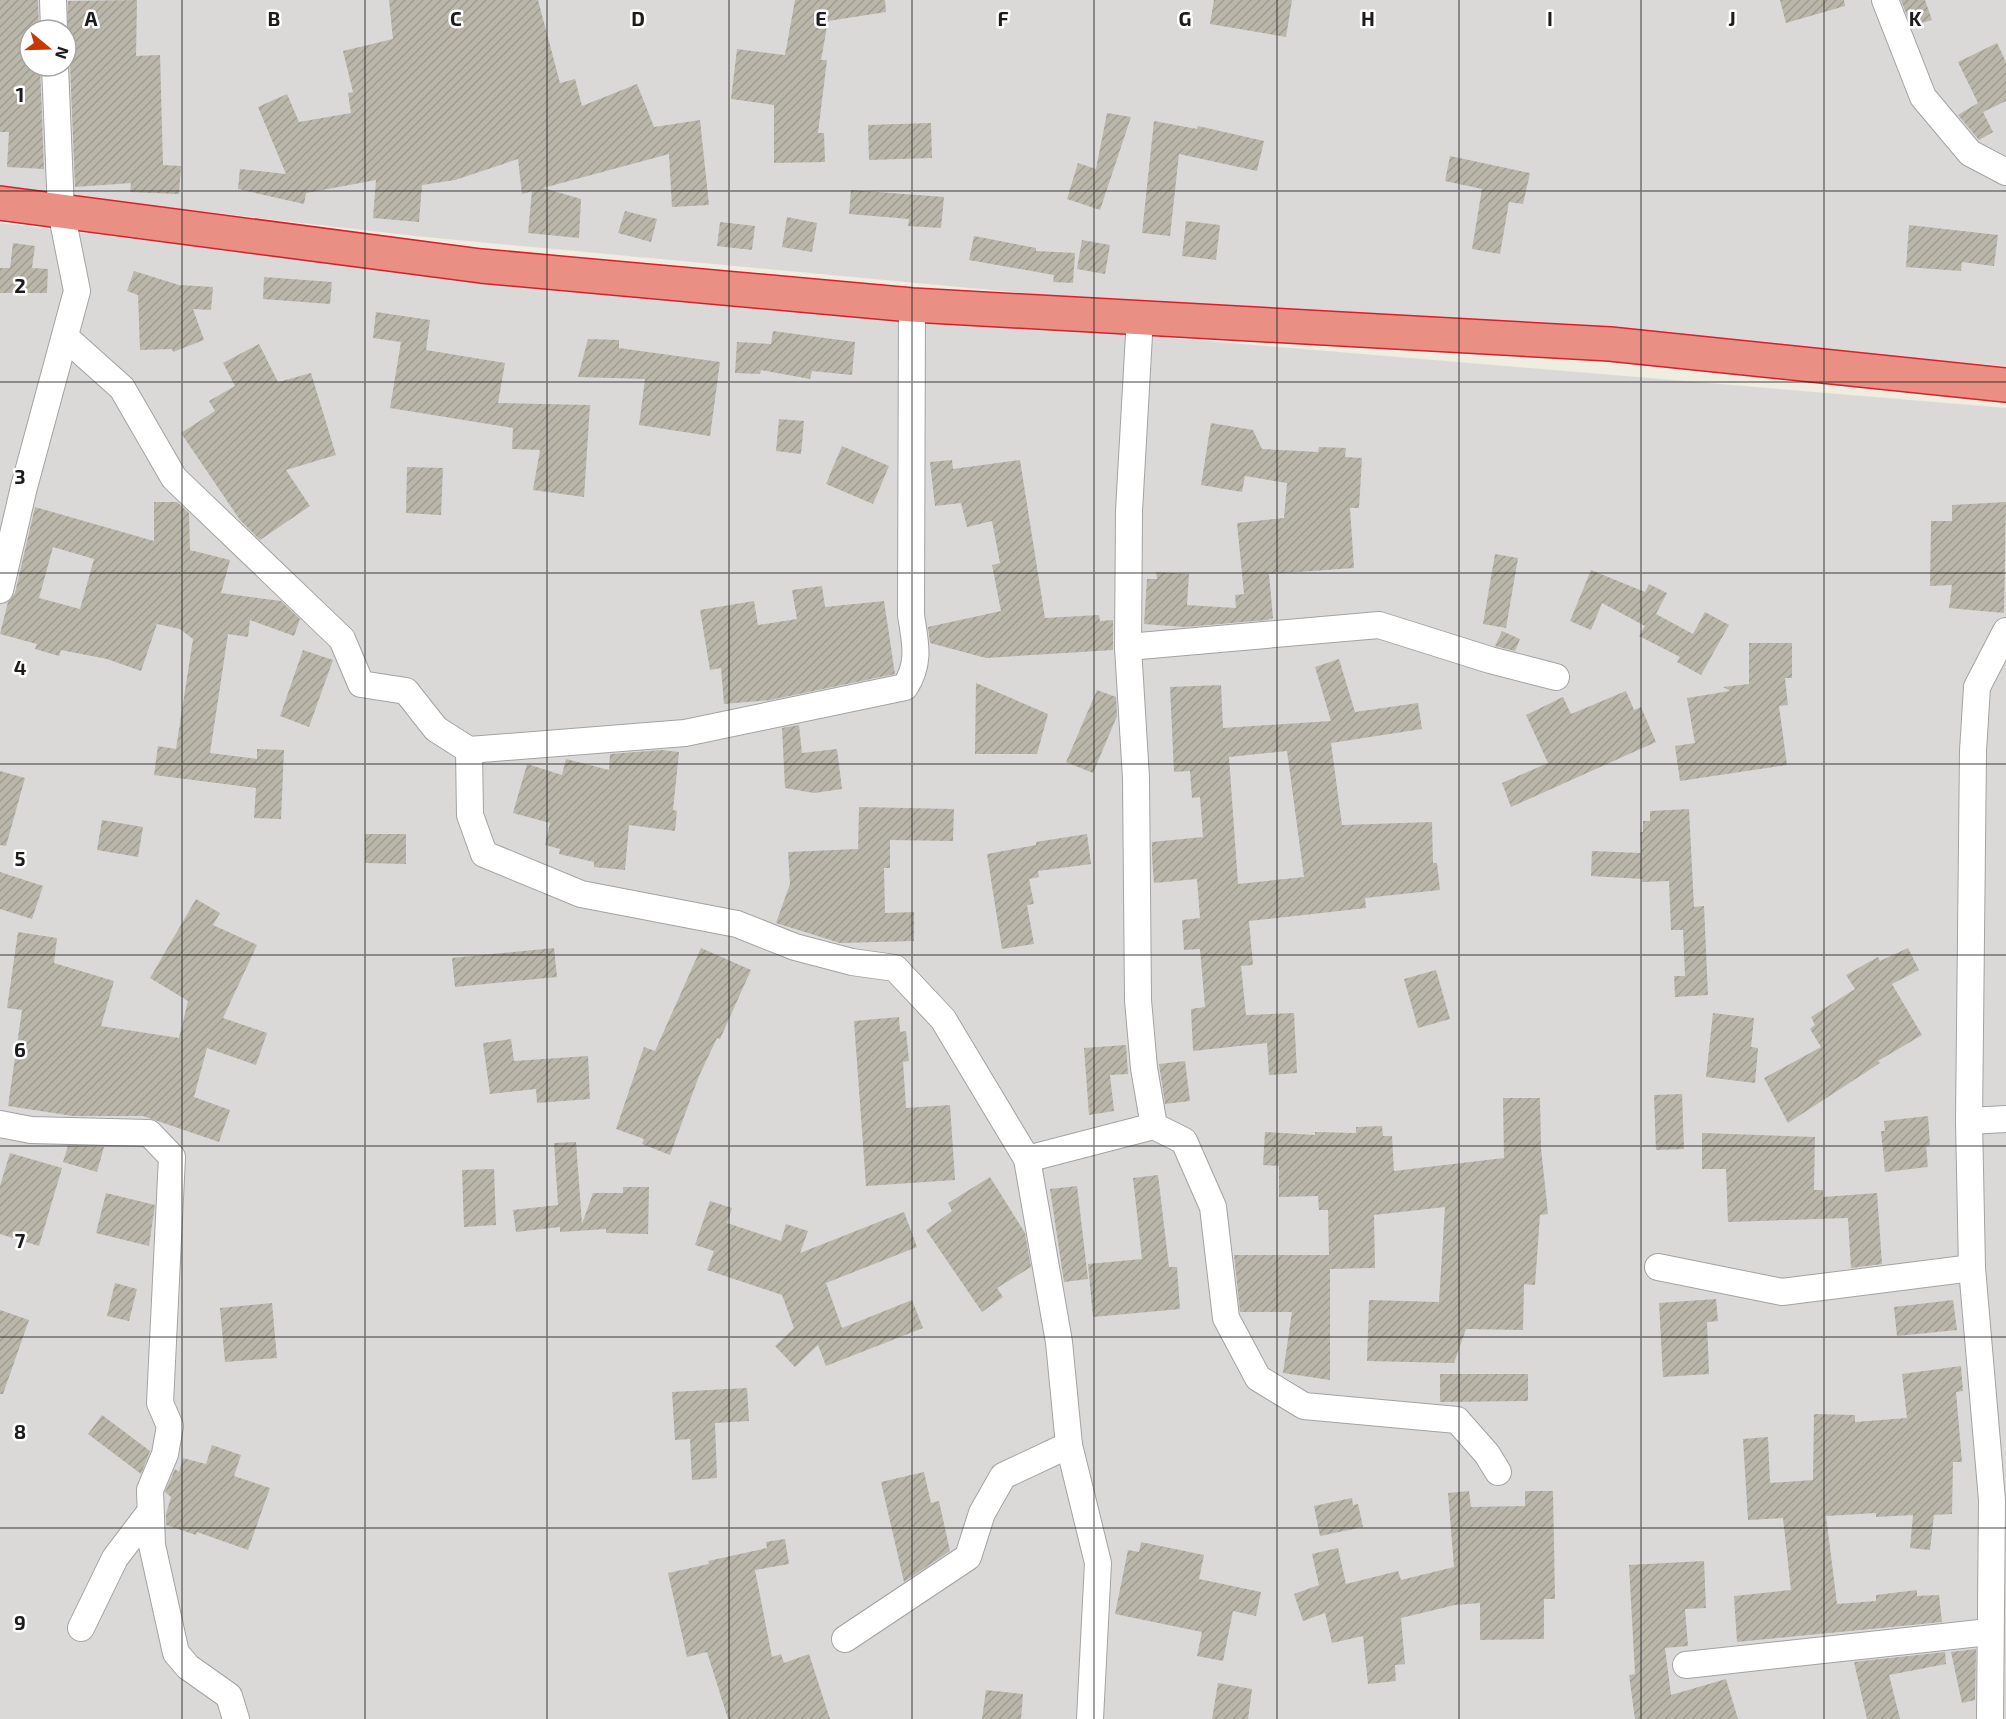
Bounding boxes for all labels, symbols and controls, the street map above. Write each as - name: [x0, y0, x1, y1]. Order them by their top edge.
- text: A: [84, 6, 98, 30]
- text: B: [268, 6, 280, 30]
- text: C: [450, 6, 462, 30]
- text: D: [631, 6, 645, 30]
- text: E: [815, 6, 827, 30]
- text: F: [997, 6, 1009, 30]
- text: G: [1179, 6, 1191, 30]
- text: H: [1361, 6, 1375, 30]
- text: I: [1547, 6, 1553, 30]
- text: J: [1728, 6, 1736, 30]
- text: K: [1909, 6, 1922, 30]
- north arrow: [18, 18, 78, 78]
- text: N: [52, 44, 74, 62]
- text: 1: [16, 82, 24, 106]
- text: 2: [14, 273, 26, 297]
- text: 3: [14, 464, 26, 488]
- text: 4: [14, 655, 27, 679]
- text: 5: [14, 846, 26, 870]
- text: 6: [14, 1037, 26, 1061]
- text: 7: [15, 1228, 26, 1252]
- text: 8: [14, 1419, 26, 1443]
- text: 9: [14, 1610, 26, 1634]

